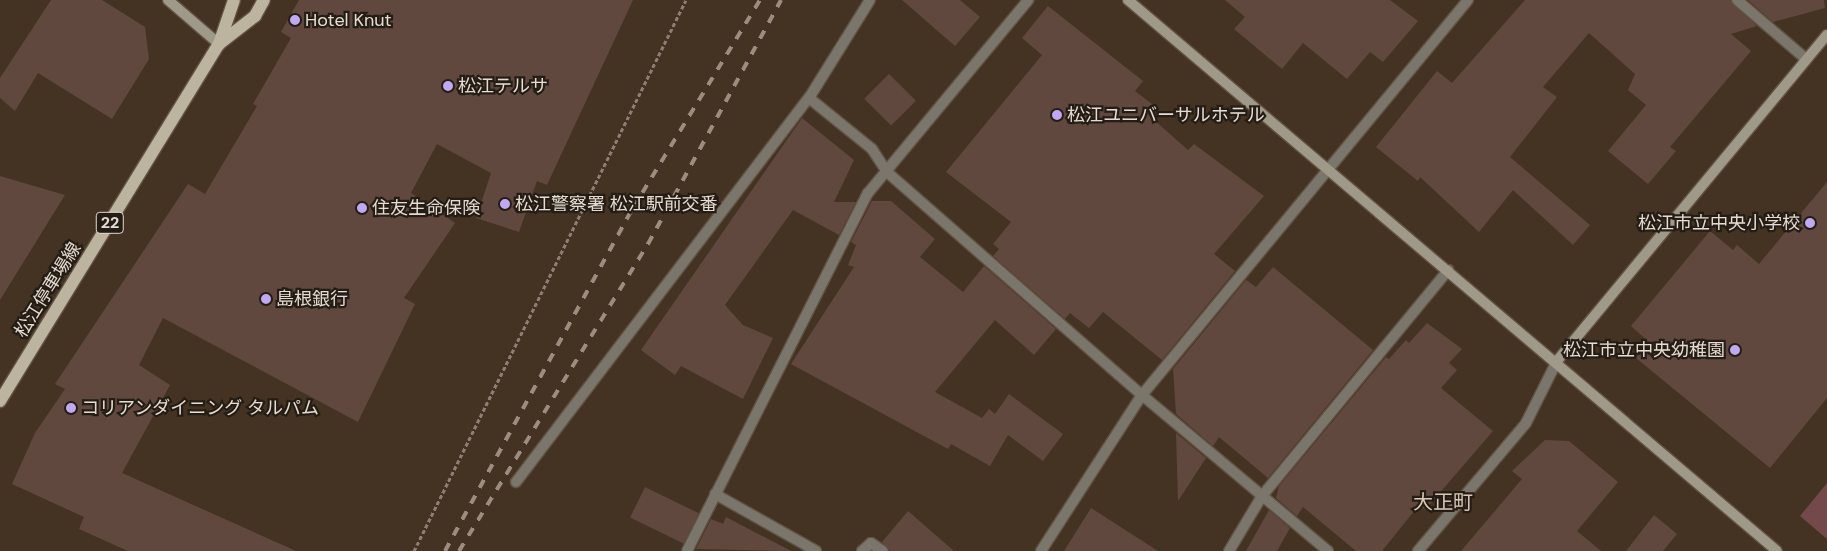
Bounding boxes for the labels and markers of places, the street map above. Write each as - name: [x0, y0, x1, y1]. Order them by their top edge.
- place label: Hotel Knut: [305, 9, 392, 31]
- marker: Hotel Knut: [289, 14, 301, 26]
- place label: 松江テルサ: [458, 75, 548, 97]
- marker: 松江テルサ: [442, 80, 454, 92]
- place label: 松江ユニバーサルホテル: [1067, 104, 1265, 126]
- marker: 松江ユニバーサルホテル: [1051, 109, 1063, 121]
- place label: 松江警察署 松江駅前交番: [515, 193, 718, 215]
- place label: 住友生命保険: [372, 197, 480, 219]
- marker: 松江警察署 松江駅前交番: [499, 198, 511, 210]
- marker: 住友生命保険: [356, 202, 368, 214]
- place label: 松江市立中央小学校: [1638, 212, 1800, 234]
- marker: 松江市立中央小学校: [1804, 217, 1816, 229]
- place label: 島根銀行: [276, 288, 348, 310]
- marker: 島根銀行: [260, 293, 272, 305]
- place label: 松江市立中央幼稚園: [1563, 339, 1725, 361]
- marker: 松江市立中央幼稚園: [1729, 344, 1741, 356]
- place label: コリアンダイニング タルパム: [81, 397, 320, 419]
- marker: コリアンダイニング タルパム: [65, 402, 77, 414]

